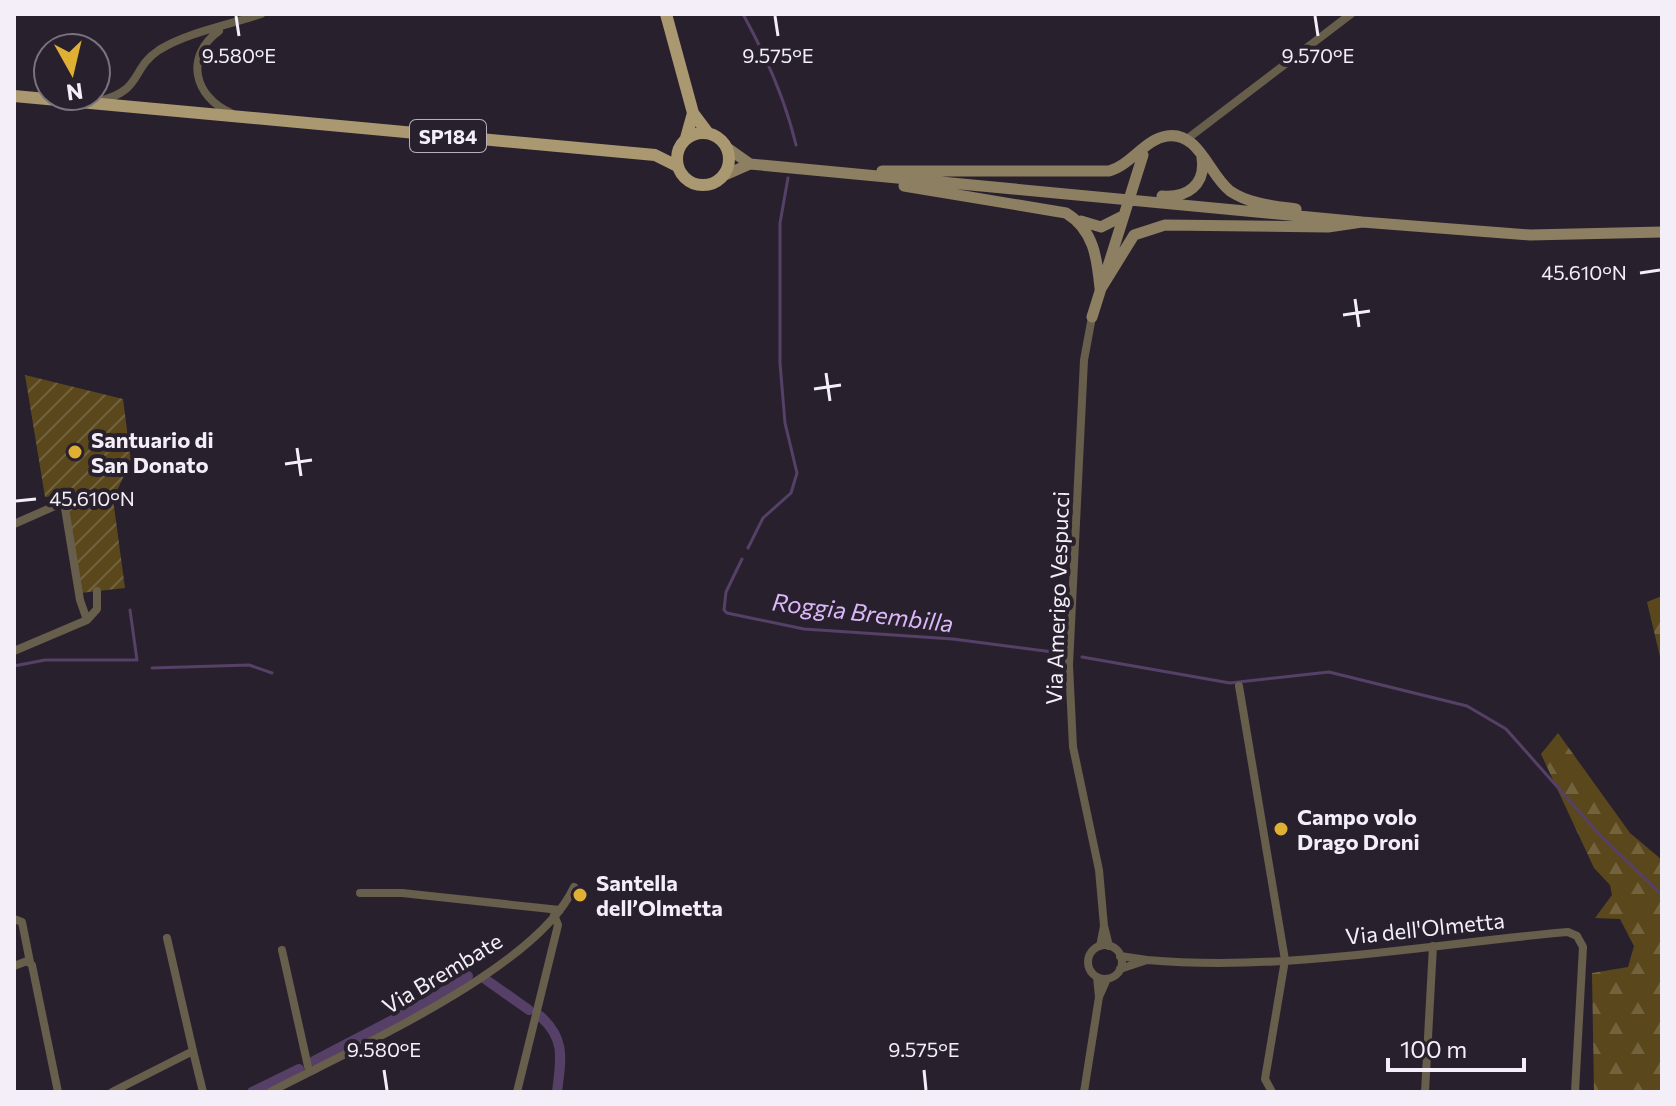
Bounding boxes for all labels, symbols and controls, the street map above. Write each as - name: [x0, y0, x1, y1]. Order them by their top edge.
- north arrow: [32, 32, 112, 112]
- text: 9.580°E: [202, 43, 276, 67]
- text: 9.575°E: [742, 43, 814, 67]
- text: 9.570°E: [1282, 43, 1354, 67]
- text: N: [65, 78, 85, 107]
- road number: SP184: [410, 120, 486, 152]
- text: 45.610°N: [1541, 260, 1627, 284]
- place label: Santuario di San Donato: [91, 426, 214, 478]
- marker: Santuario di San Donato: [66, 443, 84, 461]
- text: 45.610°N: [49, 486, 135, 510]
- street label: Via Amerigo Vespucci: [1040, 491, 1074, 705]
- water label: Roggia Brembilla: [771, 586, 955, 638]
- place label: Campo volo Drago Droni: [1297, 803, 1420, 855]
- marker: Campo volo Drago Droni: [1272, 820, 1290, 838]
- place label: Santella dell’Olmetta: [596, 869, 723, 921]
- marker: Santella dell’Olmetta: [571, 886, 589, 904]
- street label: Via dell'Olmetta: [1344, 906, 1506, 950]
- street label: Via Brembate: [377, 927, 507, 1019]
- scale bar: [1388, 1022, 1524, 1072]
- text: 100 m: [1400, 1034, 1467, 1063]
- text: 9.580°E: [347, 1037, 421, 1061]
- text: 9.575°E: [888, 1037, 960, 1061]

